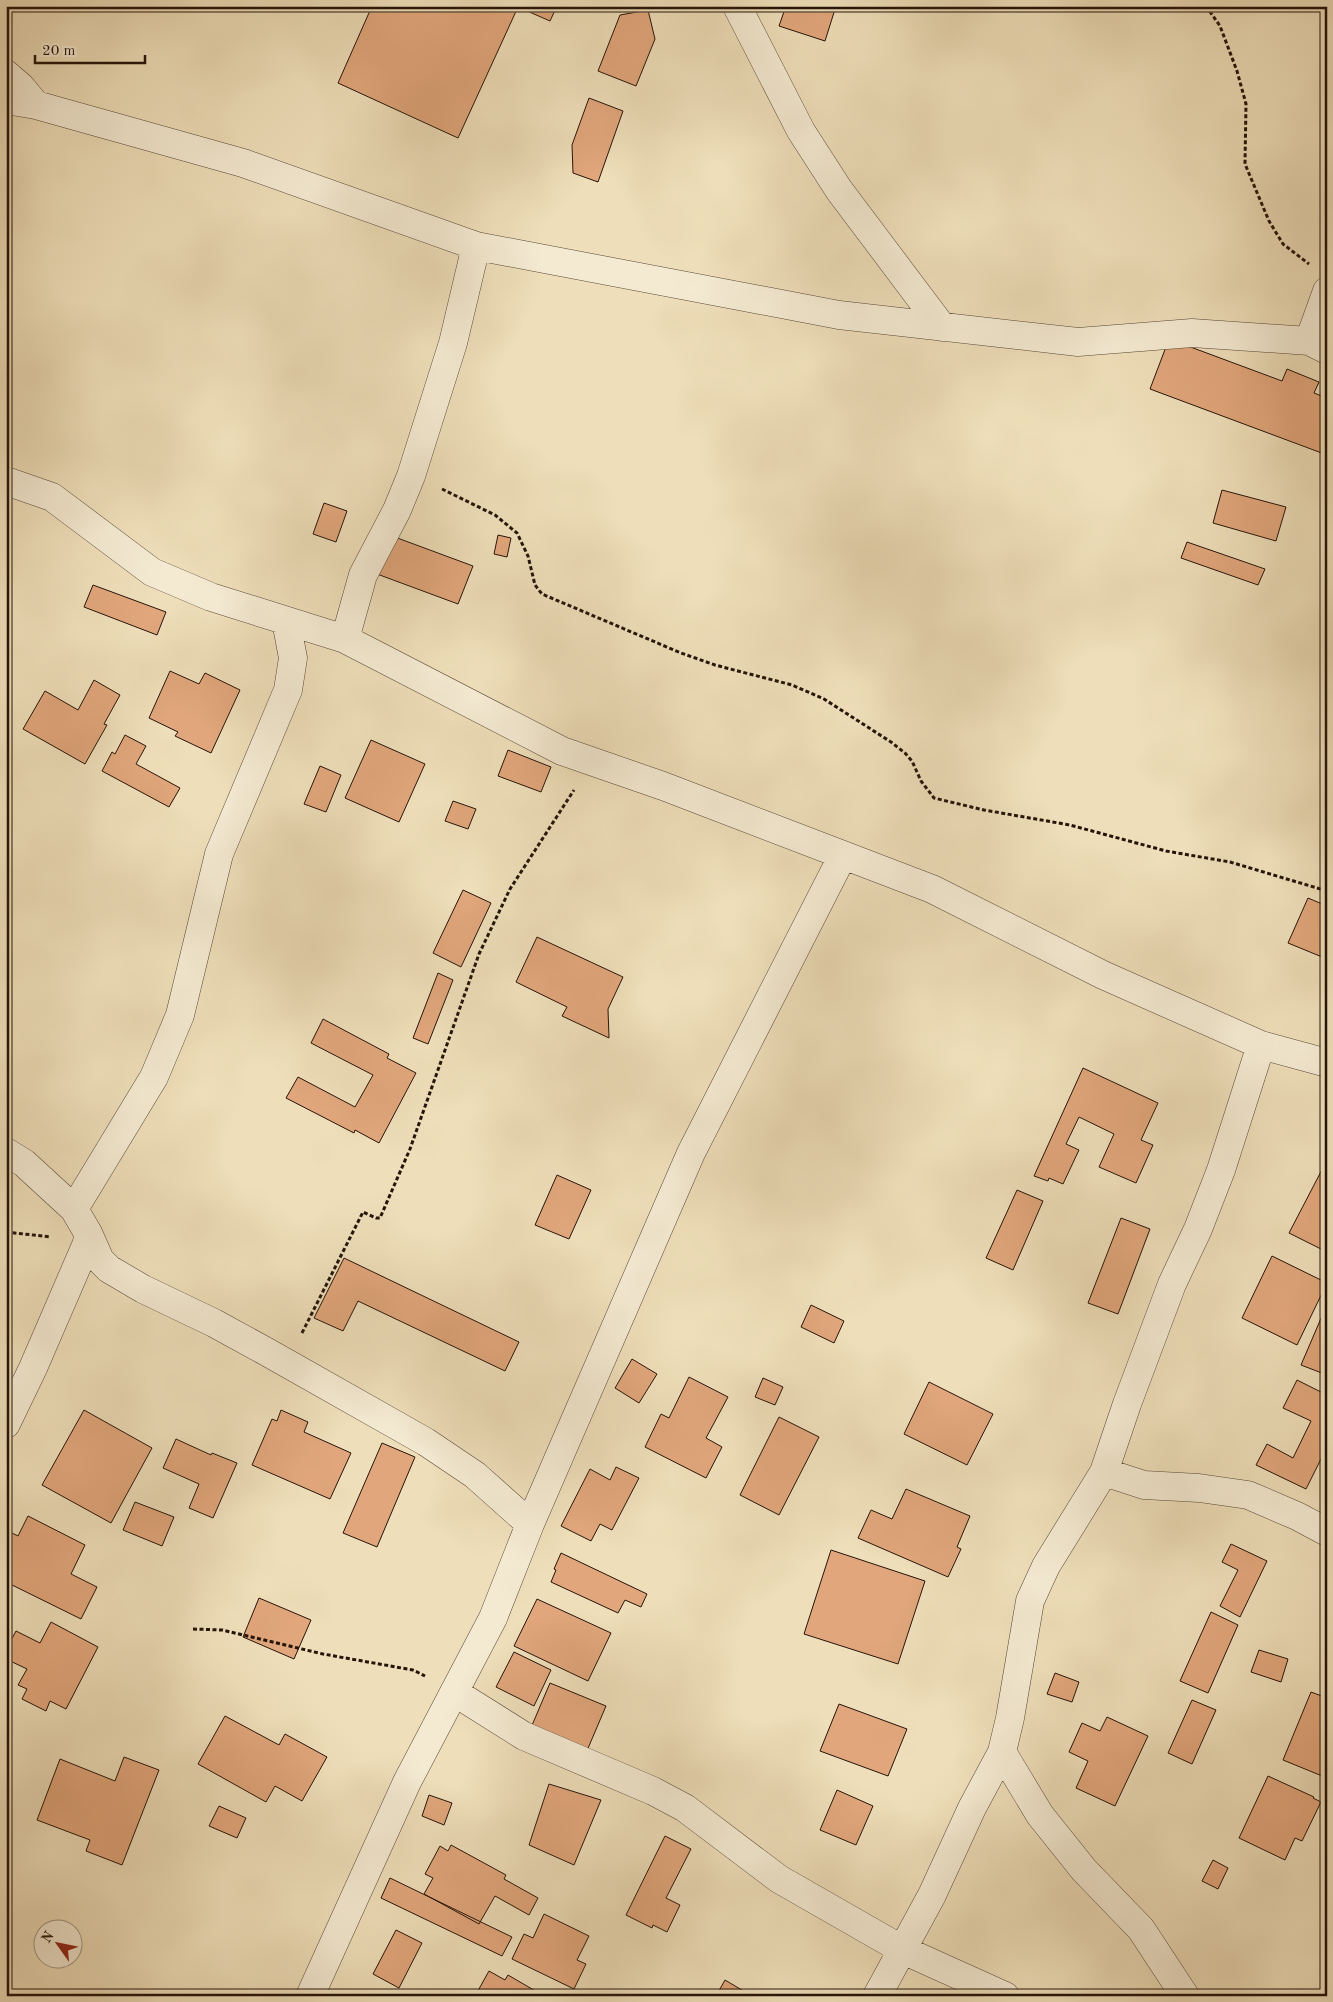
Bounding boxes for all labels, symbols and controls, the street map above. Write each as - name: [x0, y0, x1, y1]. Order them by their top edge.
- scale bar: [35, 32, 145, 64]
- text: 20 m: [42, 44, 76, 59]
- north arrow: [32, 1920, 82, 1970]
- text: N: [39, 1929, 57, 1946]

